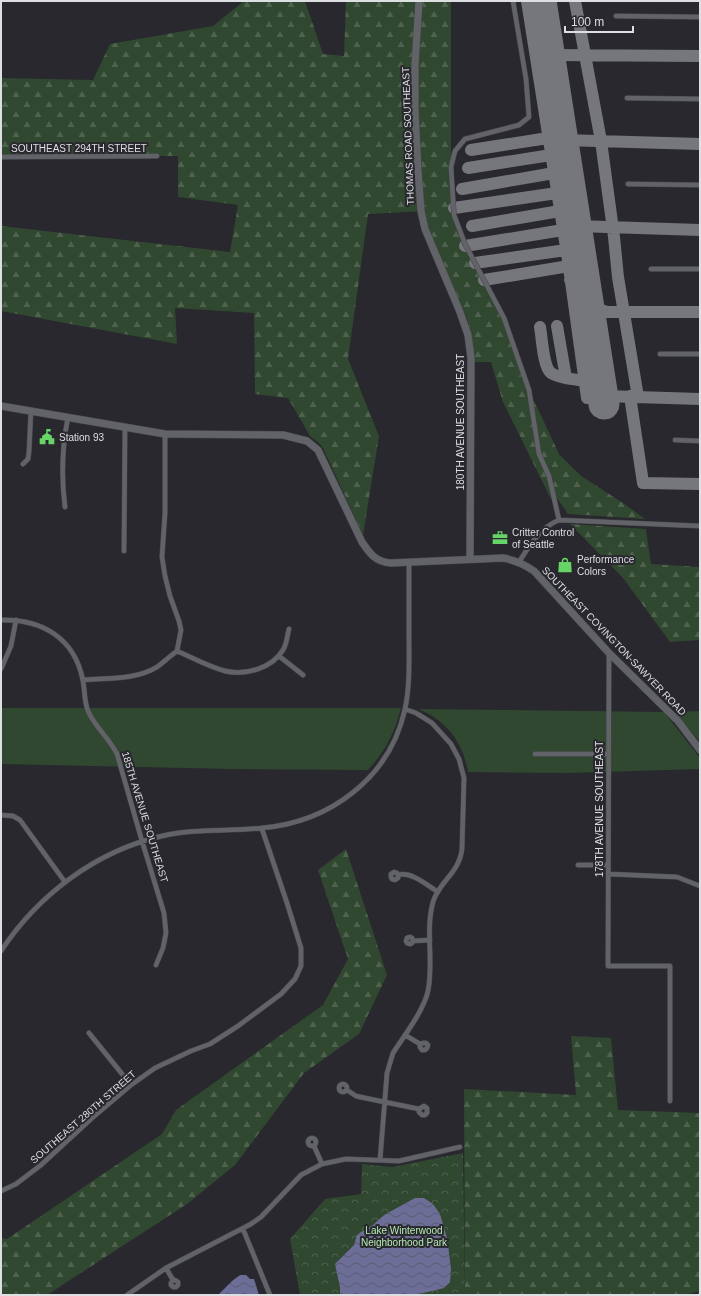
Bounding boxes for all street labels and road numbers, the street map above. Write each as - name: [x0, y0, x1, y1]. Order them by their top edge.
- street label: THOMAS ROAD SOUTHEAST: [400, 67, 416, 205]
- street label: SOUTHEAST 294TH STREET: [11, 143, 147, 154]
- street label: 180TH AVENUE SOUTHEAST: [455, 354, 466, 490]
- street label: SOUTHEAST COVINGTON-SAWYER ROAD: [540, 565, 688, 717]
- street label: 178TH AVENUE SOUTHEAST: [594, 741, 605, 877]
- street label: 185TH AVENUE SOUTHEAST: [120, 750, 170, 884]
- street label: SOUTHEAST 280TH STREET: [28, 1068, 138, 1166]

